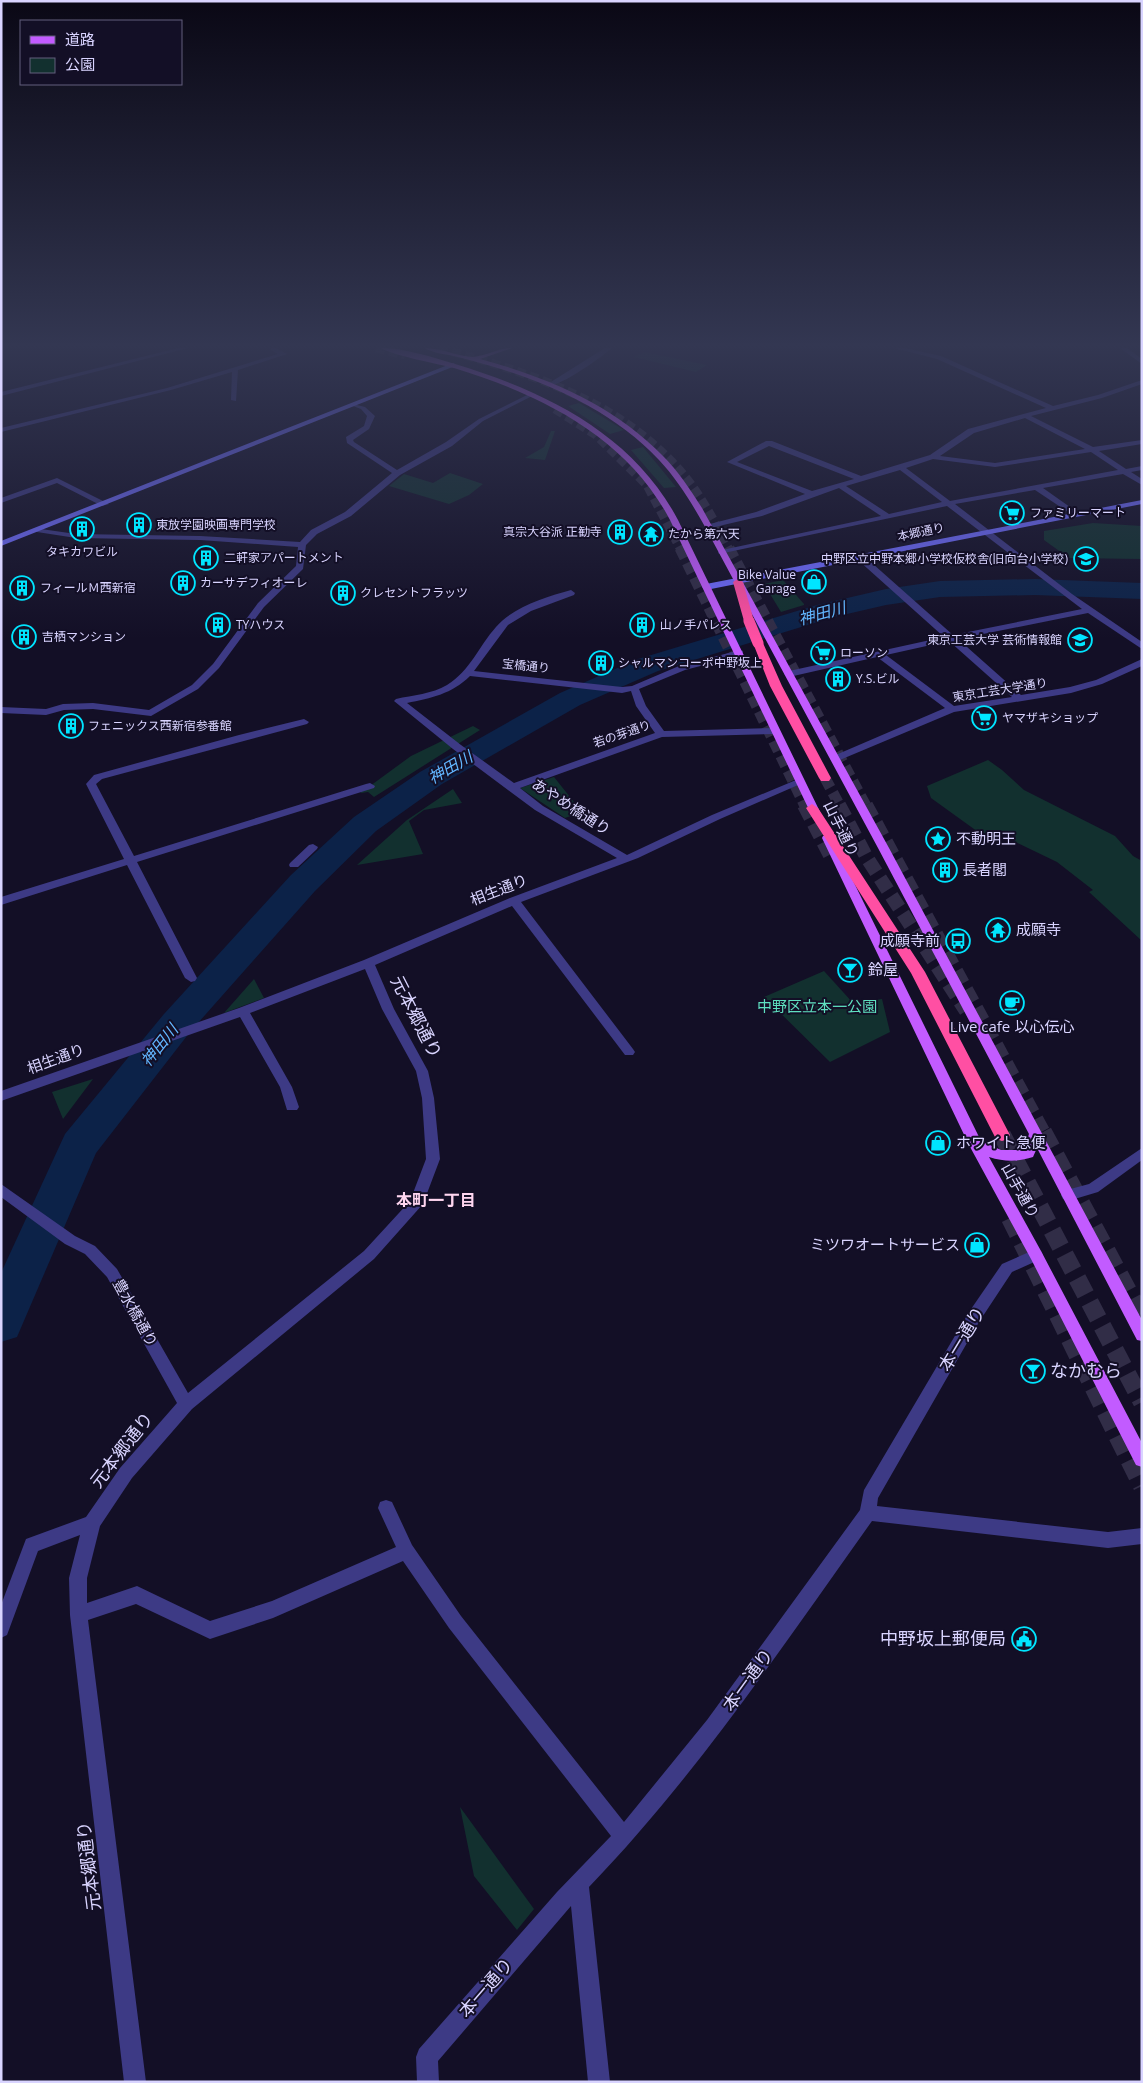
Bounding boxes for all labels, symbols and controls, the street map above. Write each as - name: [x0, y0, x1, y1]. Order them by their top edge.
- legend: [20, 20, 182, 85]
- text: 道路: [65, 29, 95, 49]
- text: 公園: [65, 54, 95, 74]
- supermarket icon: ファミリーマート: [999, 500, 1025, 526]
- place label: ファミリーマート: [1030, 504, 1126, 521]
- building icon: 東放学園映画専門学校: [126, 512, 152, 538]
- building icon: タキカワビル: [69, 516, 95, 542]
- place label: 東放学園映画専門学校: [156, 516, 276, 533]
- street label: 本郷通り: [896, 518, 946, 545]
- building icon: 真宗大谷派 正勧寺: [607, 519, 633, 545]
- temple icon: たから第六天: [638, 521, 664, 547]
- place label: 真宗大谷派 正勧寺: [503, 523, 602, 540]
- place label: たから第六天: [668, 525, 740, 542]
- place label: タキカワビル: [46, 543, 118, 560]
- building icon: 二軒家アパートメント: [193, 545, 219, 571]
- school or university icon: 中野区立中野本郷小学校仮校舎(旧向台小学校): [1073, 546, 1099, 572]
- place label: 二軒家アパートメント: [224, 549, 344, 566]
- place label: 中野区立中野本郷小学校仮校舎(旧向台小学校): [821, 550, 1068, 567]
- place label: Bike Value Garage: [738, 566, 796, 597]
- shop icon: Bike Value Garage: [801, 569, 827, 595]
- building icon: カーサデフィオーレ: [170, 570, 196, 596]
- place label: カーサデフィオーレ: [200, 574, 308, 591]
- building icon: フィールＭ西新宿: [9, 575, 35, 601]
- place label: フィールＭ西新宿: [40, 579, 136, 596]
- building icon: クレセントフラッツ: [330, 580, 356, 606]
- place label: クレセントフラッツ: [360, 584, 468, 601]
- water label: 神田川: [796, 596, 850, 630]
- building icon: TYハウス: [205, 612, 231, 638]
- building icon: 山ノ手パレス: [629, 612, 655, 638]
- place label: TYハウス: [236, 616, 285, 633]
- place label: 山ノ手パレス: [660, 616, 732, 633]
- building icon: 吉栖マンション: [11, 624, 37, 650]
- school or university icon: 東京工芸大学 芸術情報館: [1067, 627, 1093, 653]
- place label: 吉栖マンション: [42, 628, 126, 645]
- place label: 東京工芸大学 芸術情報館: [927, 631, 1062, 648]
- supermarket icon: ローソン: [810, 640, 836, 666]
- place label: ローソン: [840, 644, 888, 661]
- building icon: シャルマンコーポ中野坂上: [588, 650, 614, 676]
- place label: シャルマンコーポ中野坂上: [618, 654, 762, 671]
- street label: 宝橋通り: [501, 655, 551, 676]
- building icon: Y.S.ビル: [825, 666, 851, 692]
- place label: Y.S.ビル: [856, 670, 900, 687]
- street label: 東京工芸大学通り: [951, 674, 1049, 705]
- supermarket icon: ヤマザキショップ: [971, 705, 997, 731]
- place label: ヤマザキショップ: [1002, 709, 1098, 726]
- building icon: フェニックス西新宿参番館: [58, 713, 84, 739]
- street label: 若の芽通り: [591, 716, 653, 751]
- place label: フェニックス西新宿参番館: [88, 717, 232, 734]
- water label: 神田川: [424, 744, 478, 789]
- street label: あやめ橋通り: [528, 773, 615, 839]
- street label: 山手通り: [820, 797, 864, 860]
- place icon: 不動明王: [925, 826, 951, 852]
- place label: 不動明王: [956, 828, 1016, 848]
- building icon: 長者閣: [932, 857, 958, 883]
- place label: 長者閣: [962, 859, 1007, 879]
- street label: 相生通り: [467, 869, 530, 909]
- temple icon: 成願寺: [985, 917, 1011, 943]
- place label: 成願寺: [1016, 919, 1061, 939]
- bus stop icon: 成願寺前: [945, 928, 971, 954]
- place label: 成願寺前: [880, 930, 940, 950]
- bar icon: 鈴屋: [837, 957, 863, 983]
- place label: 鈴屋: [868, 959, 898, 979]
- street label: 元本郷通り: [386, 971, 448, 1062]
- cafe icon: Live cafe 以心伝心: [999, 990, 1025, 1016]
- park label: 中野区立本一公園: [757, 996, 877, 1016]
- place label: Live cafe 以心伝心: [950, 1016, 1074, 1036]
- water label: 神田川: [135, 1018, 184, 1071]
- street label: 相生通り: [24, 1038, 87, 1078]
- shop icon: ホワイト急便: [925, 1130, 951, 1156]
- place label: ホワイト急便: [956, 1132, 1046, 1152]
- street label: 山手通り: [998, 1159, 1044, 1222]
- district label: 本町一丁目: [396, 1189, 476, 1211]
- shop icon: ミツワオートサービス: [964, 1232, 990, 1258]
- place label: ミツワオートサービス: [810, 1234, 960, 1254]
- street label: 豊水橋通り: [109, 1275, 163, 1350]
- street label: 本一通り: [932, 1301, 990, 1376]
- bar icon: なかむら: [1020, 1358, 1046, 1384]
- place label: なかむら: [1050, 1358, 1122, 1382]
- street label: 元本郷通り: [84, 1407, 158, 1492]
- place label: 中野坂上郵便局: [880, 1626, 1006, 1650]
- public building icon: 中野坂上郵便局: [1011, 1626, 1037, 1652]
- street label: 本一通り: [716, 1643, 778, 1716]
- street label: 元本郷通り: [71, 1820, 105, 1912]
- street label: 本一通り: [453, 1952, 518, 2022]

